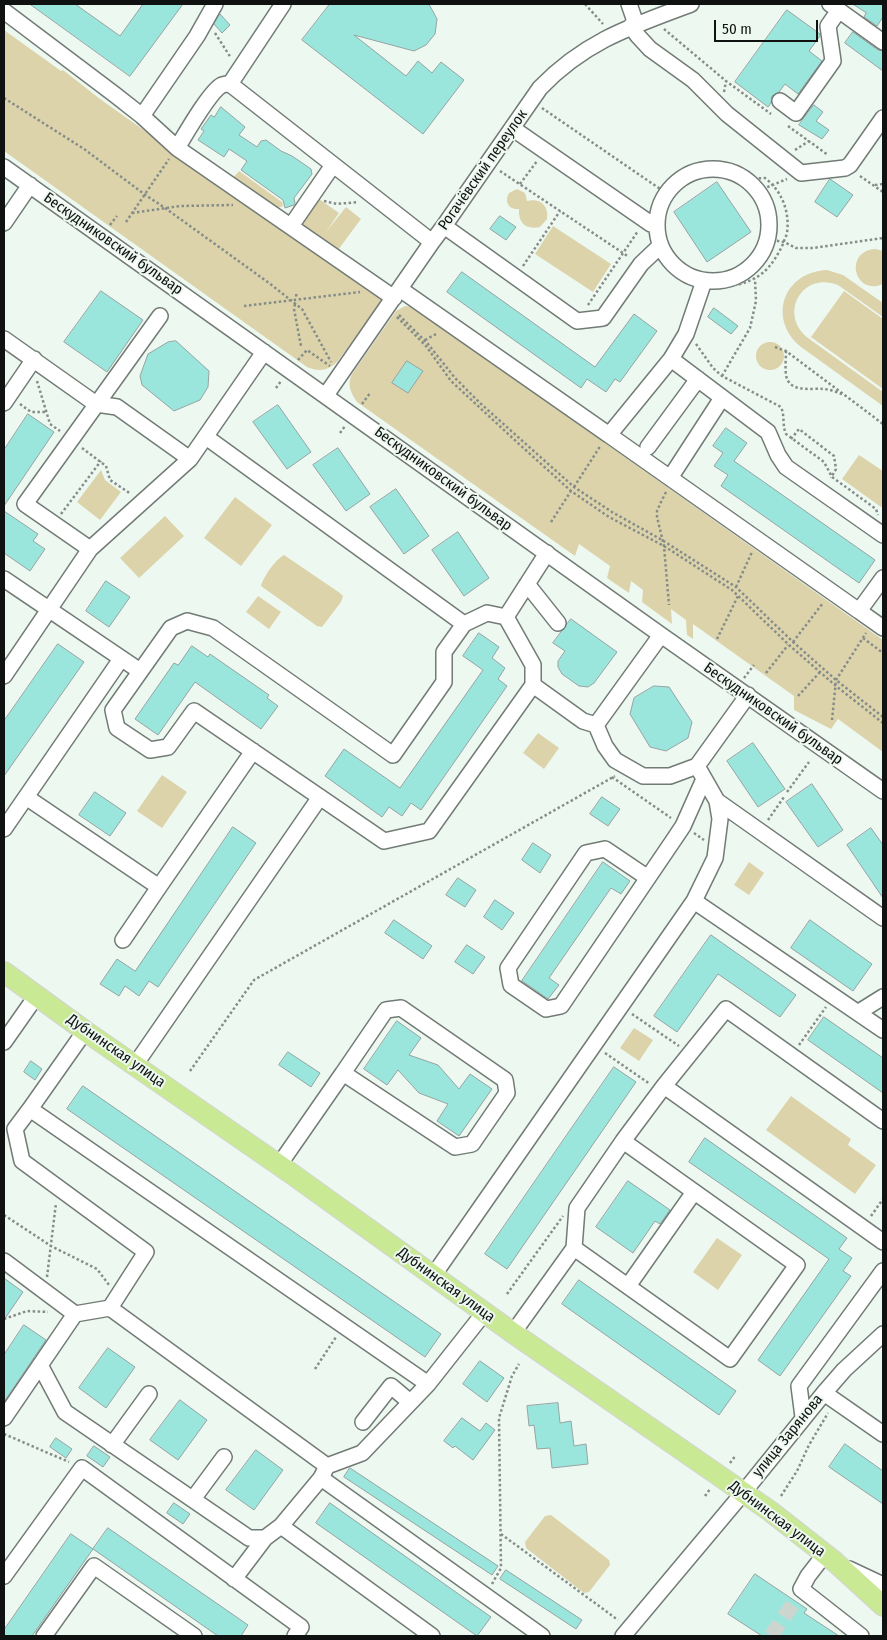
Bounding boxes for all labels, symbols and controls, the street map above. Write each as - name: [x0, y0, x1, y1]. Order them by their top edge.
- scale bar: [717, 10, 821, 42]
- text: 50 m: [722, 20, 752, 38]
- street label: Рогачёвский переулок: [435, 106, 531, 234]
- street label: Бескудниковский бульвар: [40, 189, 186, 299]
- street label: Бескудниковский бульвар: [371, 423, 515, 535]
- street label: Бескудниковский бульвар: [700, 659, 846, 769]
- street label: Дубнинская улица: [63, 1010, 169, 1092]
- street label: Дубнинская улица: [394, 1244, 498, 1326]
- street label: улица Зарянова: [749, 1391, 827, 1481]
- street label: Дубнинская улица: [725, 1477, 829, 1561]

